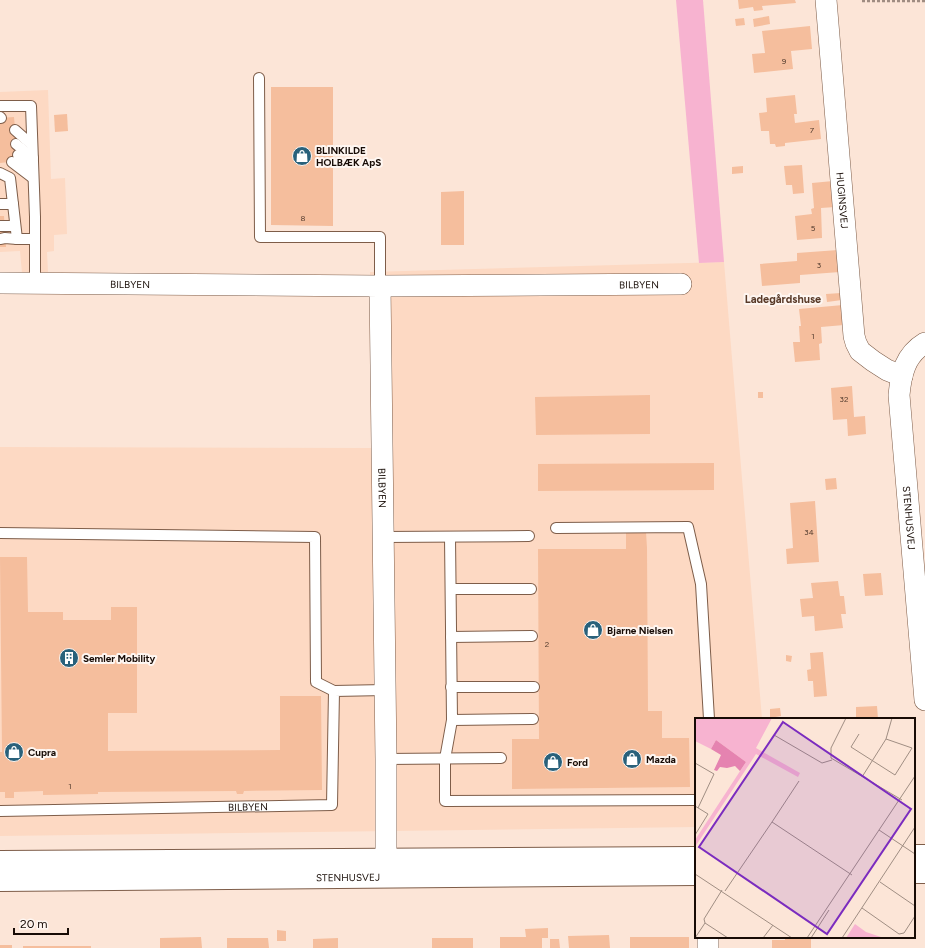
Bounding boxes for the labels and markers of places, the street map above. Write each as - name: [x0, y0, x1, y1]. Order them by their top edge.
- place label: BLINKILDE HOLBÆK ApS: [316, 144, 381, 169]
- shop icon: BLINKILDE HOLBÆK ApS: [291, 145, 313, 167]
- shop icon: Bjarne Nielsen: [582, 619, 604, 641]
- place label: Bjarne Nielsen: [607, 624, 673, 637]
- building icon: Semler Mobility: [58, 647, 80, 669]
- place label: Semler Mobility: [83, 652, 156, 665]
- shop icon: Cupra: [3, 741, 25, 763]
- place label: Cupra: [28, 746, 56, 759]
- shop icon: Mazda: [621, 748, 643, 770]
- shop icon: Ford: [542, 751, 564, 773]
- place label: Mazda: [646, 753, 676, 766]
- place label: Ford: [567, 756, 588, 769]

